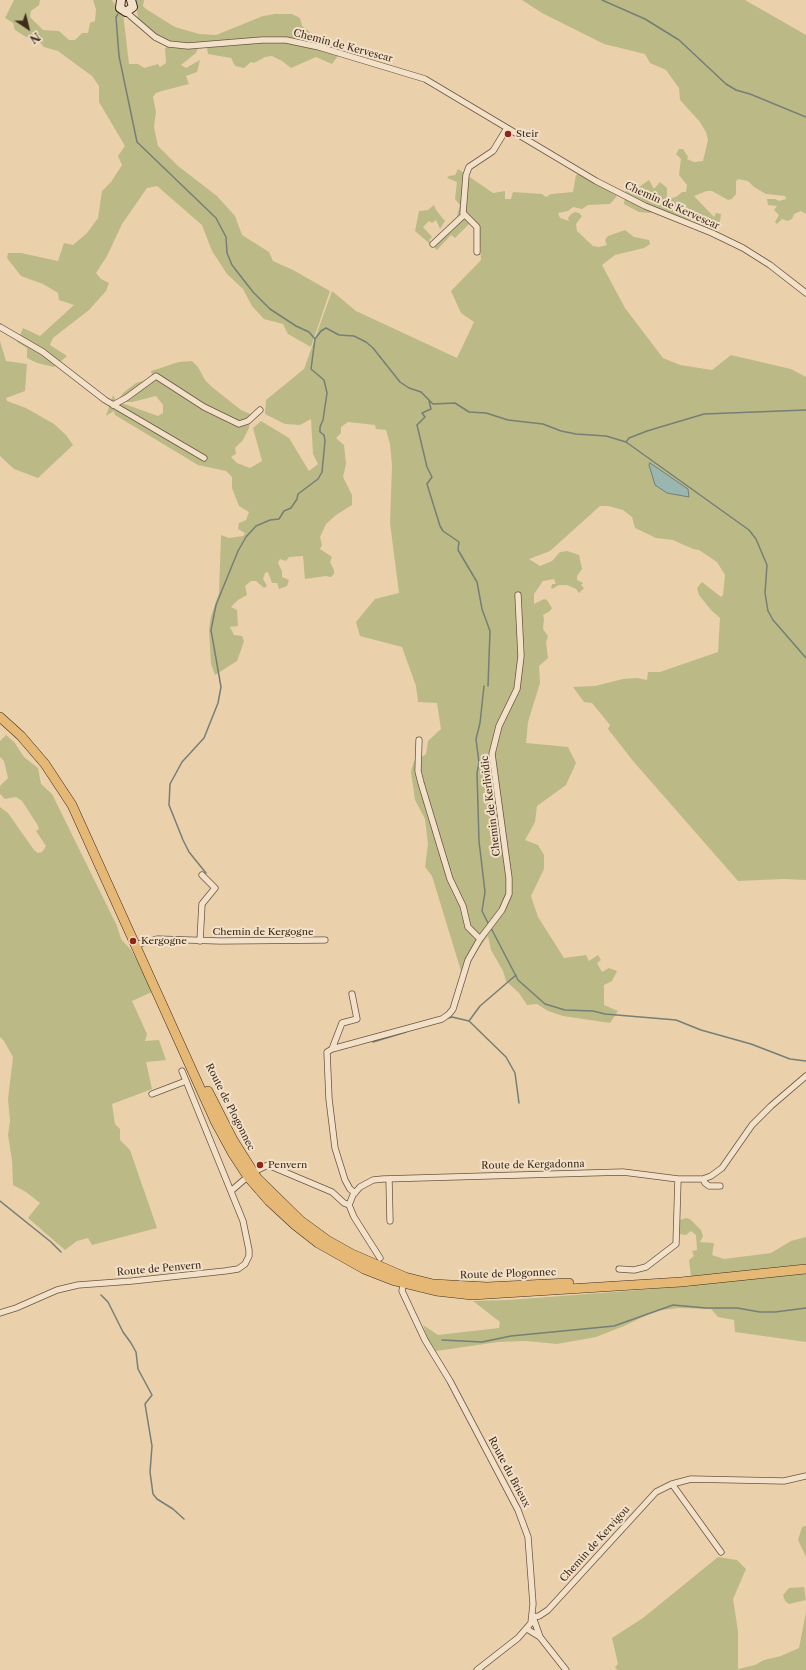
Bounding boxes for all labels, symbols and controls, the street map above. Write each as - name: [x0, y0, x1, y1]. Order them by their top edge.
- north arrow: [8, 8, 48, 48]
- street label: Chemin de Kervescar: [292, 27, 394, 65]
- text: N: [27, 29, 43, 46]
- place label: Steir: [516, 128, 538, 140]
- marker: Steir: [503, 129, 513, 139]
- street label: Chemin de Kervescar: [623, 180, 721, 232]
- street label: Chemin de Kerlividic: [479, 755, 503, 857]
- street label: Chemin de Kergogne: [213, 926, 313, 938]
- place label: Kergogne: [141, 935, 187, 947]
- marker: Kergogne: [128, 936, 138, 946]
- street label: Route de Plogonnec: [203, 1061, 257, 1153]
- street label: Route de Kergadonna: [481, 1158, 585, 1172]
- place label: Penvern: [268, 1159, 307, 1171]
- marker: Penvern: [255, 1160, 265, 1170]
- street label: Route de Penvern: [116, 1259, 202, 1279]
- street label: Route de Plogonnec: [460, 1266, 556, 1282]
- street label: Route du Brieux: [485, 1435, 533, 1509]
- street label: Chemin de Kervigou: [558, 1503, 632, 1585]

